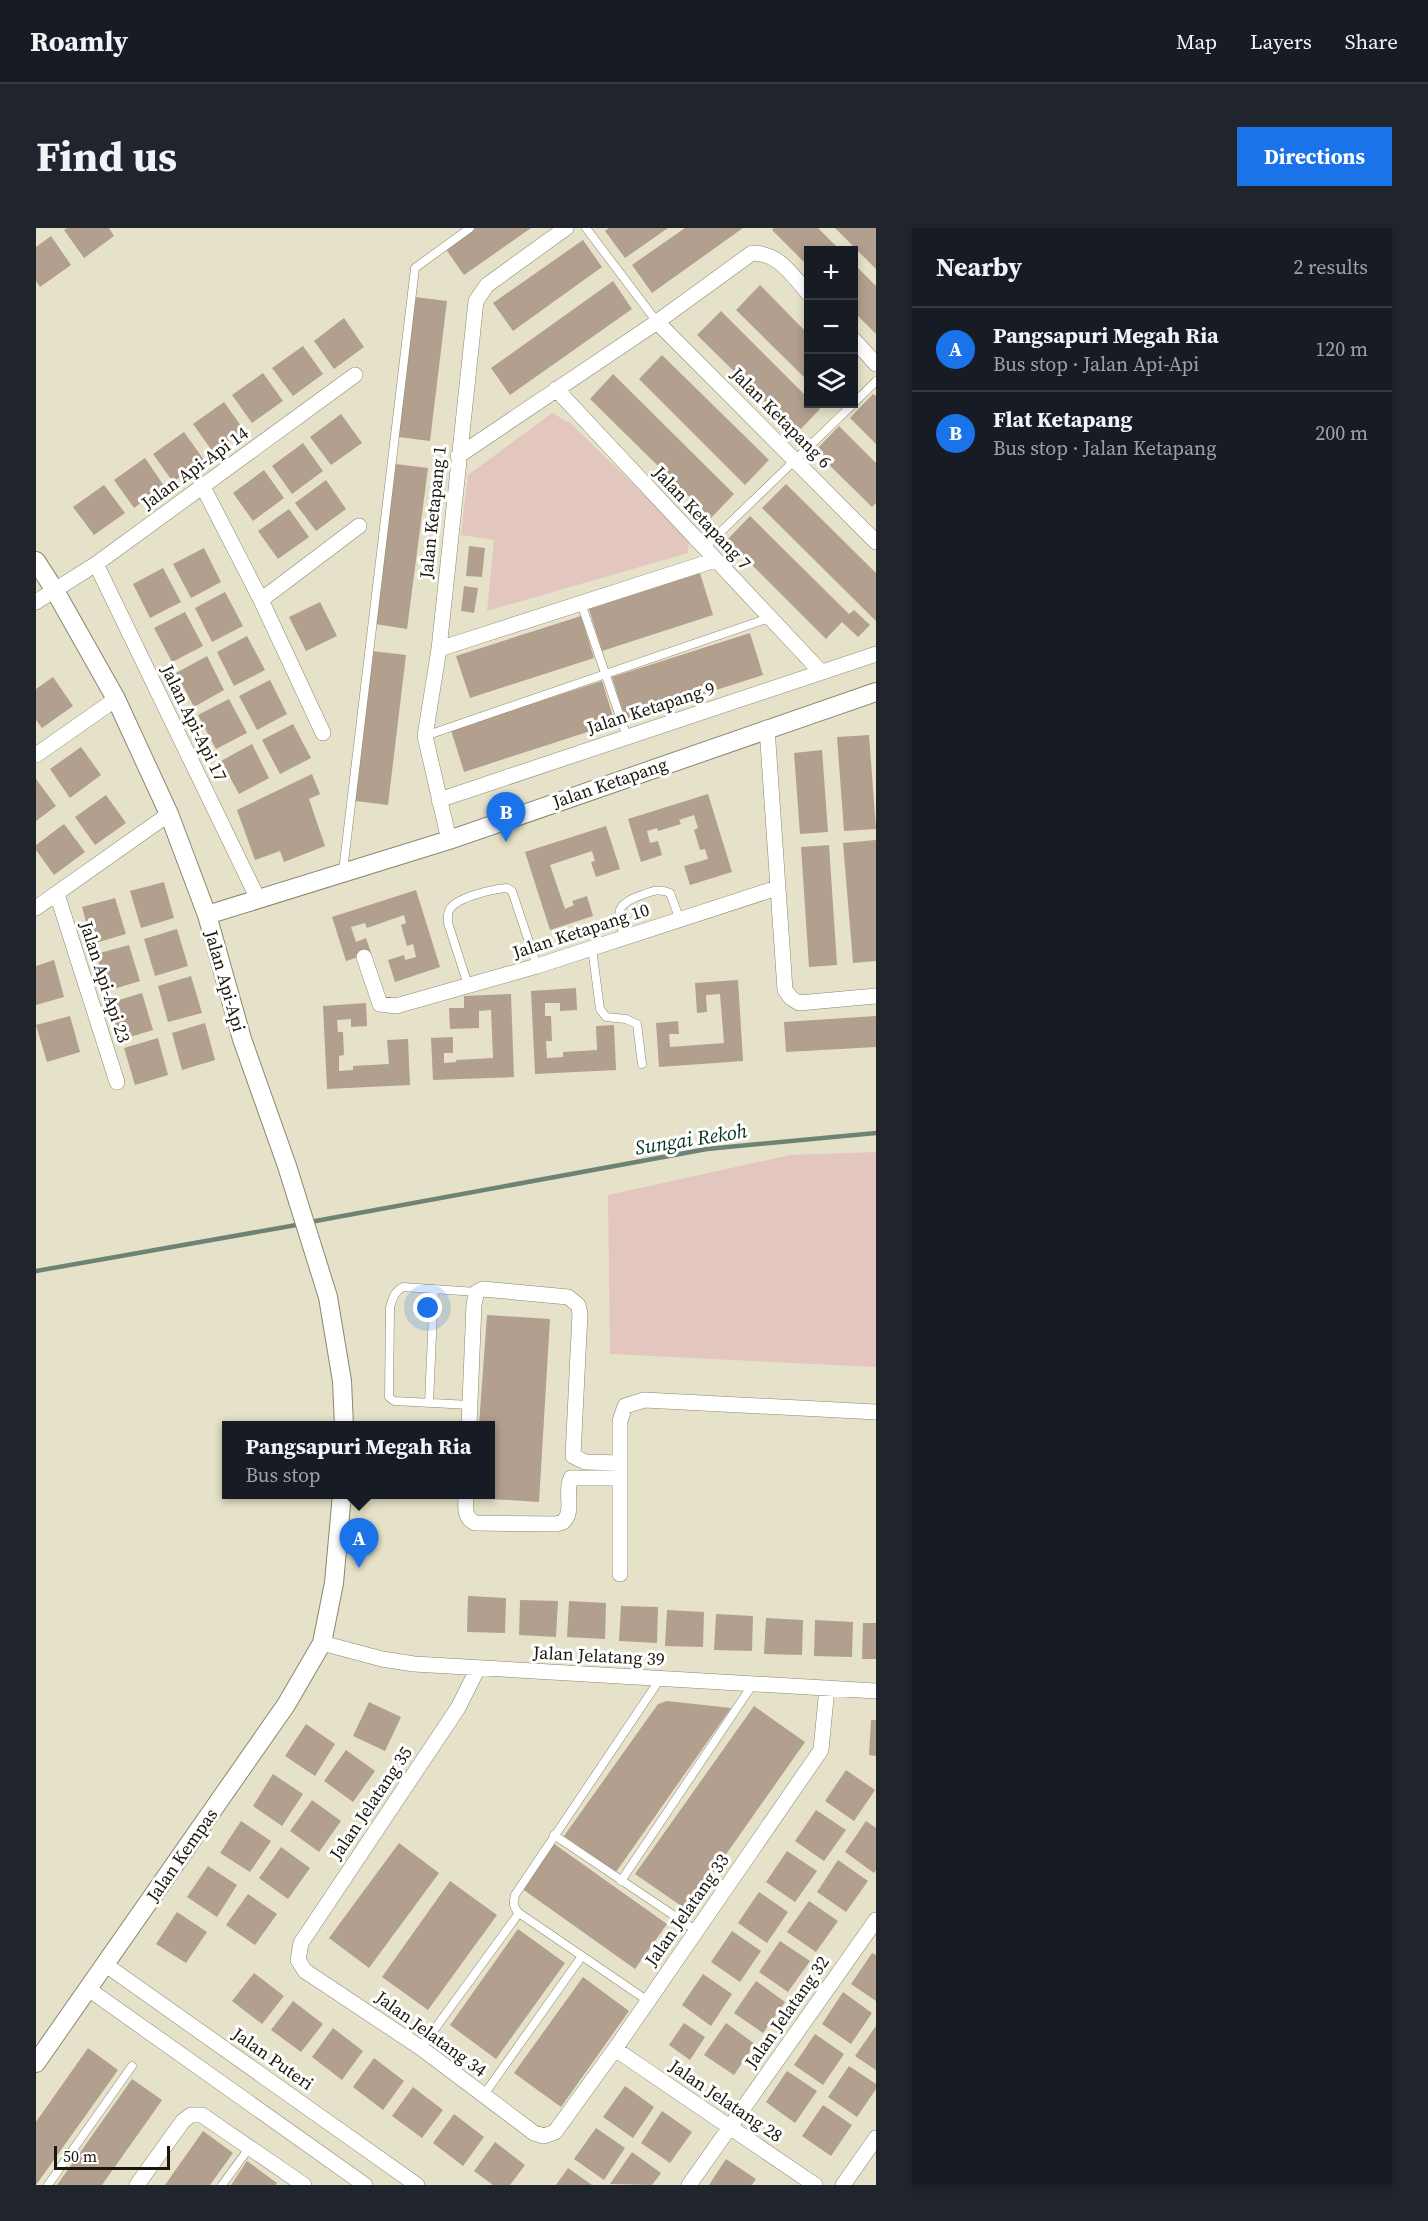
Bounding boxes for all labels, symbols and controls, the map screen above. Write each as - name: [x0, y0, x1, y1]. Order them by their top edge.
- text: Roamly: [30, 22, 128, 60]
- text: Map: [1176, 27, 1217, 56]
- text: Layers: [1250, 27, 1312, 56]
- text: Share: [1345, 27, 1398, 56]
- text: Find us: [36, 127, 177, 185]
- button: Directions: [1237, 127, 1392, 186]
- map controls: [804, 246, 858, 408]
- button: +: [804, 246, 858, 300]
- text: Nearby: [936, 249, 1022, 285]
- text: 2 results: [1293, 253, 1368, 281]
- button: −: [804, 300, 858, 354]
- text: Pangsapuri Megah Ria: [993, 320, 1219, 350]
- text: A: [949, 335, 962, 363]
- text: 120 m: [1315, 335, 1368, 363]
- text: Bus stop · Jalan Api-Api: [993, 350, 1199, 378]
- button: layers: [804, 354, 858, 408]
- street label: Jalan Ketapang 6: [725, 361, 837, 474]
- text: Flat Ketapang: [993, 404, 1133, 434]
- text: B: [949, 419, 962, 447]
- text: 200 m: [1315, 419, 1368, 447]
- street label: Jalan Api-Api 14: [135, 420, 253, 516]
- text: Bus stop · Jalan Ketapang: [993, 434, 1217, 462]
- street label: Jalan Ketapang 1: [413, 444, 452, 581]
- street label: Jalan Ketapang 7: [647, 460, 757, 575]
- street label: Jalan Api-Api 17: [155, 660, 233, 785]
- street label: Jalan Ketapang 9: [583, 675, 718, 740]
- street label: Jalan Ketapang: [548, 751, 671, 814]
- pin: B: [486, 792, 526, 842]
- street label: Jalan Ketapang 10: [508, 897, 652, 965]
- street label: Jalan Api-Api 23: [74, 917, 137, 1046]
- street label: Jalan Api-Api: [199, 926, 252, 1034]
- water label: Sungai Rekoh: [633, 1116, 749, 1162]
- your location: [413, 1293, 442, 1322]
- popup: [222, 1421, 495, 1499]
- text: Pangsapuri Megah Ria: [246, 1431, 471, 1461]
- text: Bus stop: [246, 1461, 320, 1489]
- pin: A: [340, 1518, 378, 1568]
- street label: Jalan Jelatang 39: [532, 1640, 666, 1671]
- street label: Jalan Jelatang 35: [323, 1741, 418, 1865]
- street label: Jalan Kempas: [140, 1803, 223, 1907]
- street label: Jalan Jelatang 33: [638, 1849, 735, 1972]
- street label: Jalan Jelatang 32: [738, 1951, 835, 2074]
- street label: Jalan Jelatang 34: [370, 1984, 492, 2082]
- street label: Jalan Puteri: [227, 2021, 319, 2096]
- street label: Jalan Jelatang 28: [664, 2053, 788, 2148]
- scale bar: [54, 2143, 170, 2170]
- text: 50 m: [63, 2145, 97, 2167]

